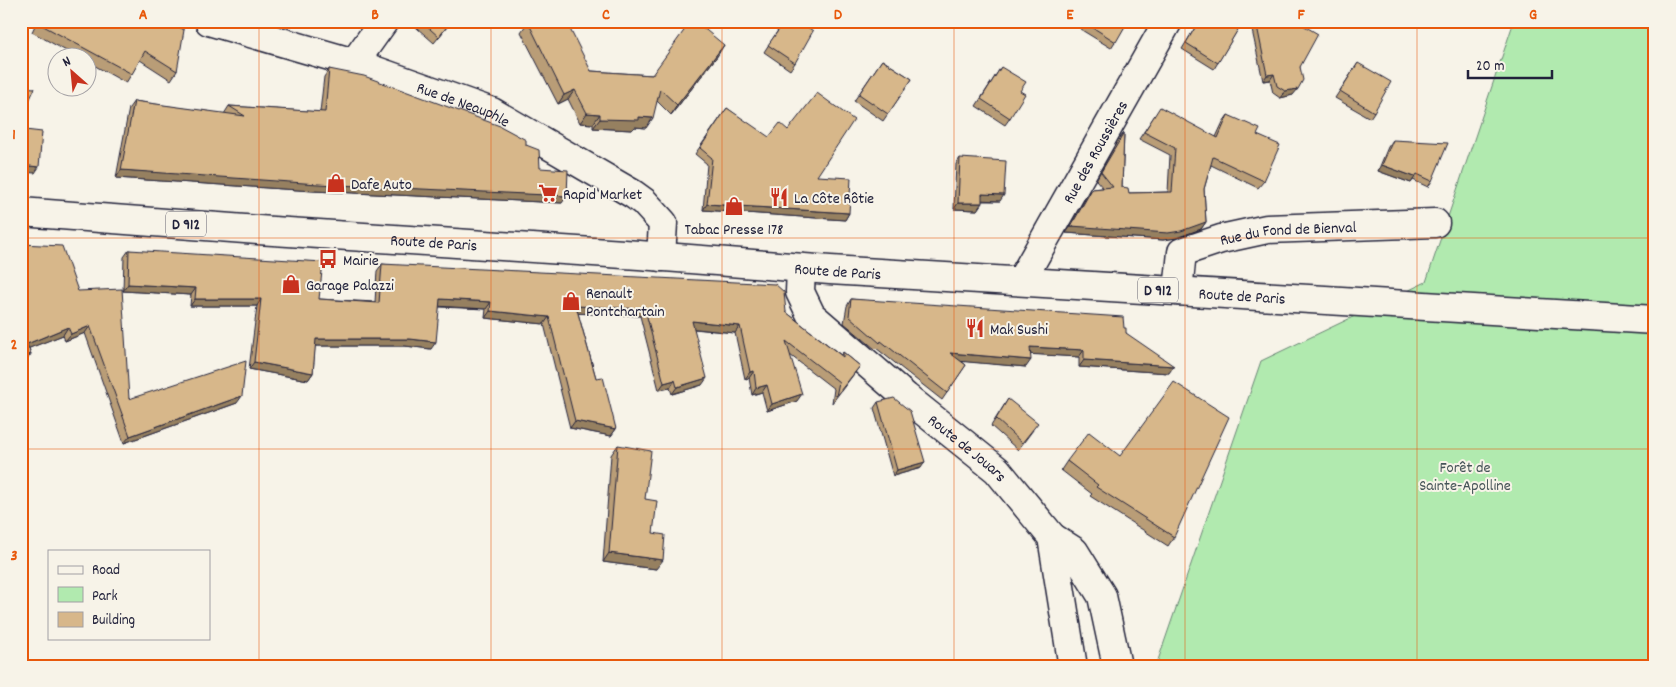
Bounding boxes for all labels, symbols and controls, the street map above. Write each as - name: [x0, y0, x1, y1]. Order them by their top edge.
- text: A: [139, 4, 148, 27]
- text: B: [371, 4, 379, 27]
- text: C: [602, 4, 610, 27]
- text: D: [834, 4, 843, 27]
- text: E: [1066, 4, 1074, 27]
- text: F: [1297, 4, 1305, 27]
- text: G: [1529, 4, 1537, 27]
- north arrow: [48, 48, 98, 98]
- scale bar: [1468, 48, 1552, 80]
- text: N: [59, 52, 75, 73]
- text: 20 m: [1476, 56, 1504, 78]
- street label: Rue de Neauphle: [413, 77, 514, 134]
- street label: Rue des Roussières: [1058, 96, 1135, 208]
- text: 1: [12, 124, 16, 147]
- shop icon: Dafe Auto: [325, 172, 347, 194]
- place label: Dafe Auto: [351, 174, 412, 197]
- supermarket icon: Rapid Market: [537, 182, 559, 204]
- place label: Rapid Market: [563, 184, 642, 207]
- restaurant icon: La Côte Rôtie: [768, 186, 790, 208]
- place label: La Côte Rôtie: [794, 188, 874, 211]
- shop icon: Tabac Presse 178: [723, 195, 745, 217]
- road number: D 912: [166, 212, 206, 236]
- street label: Rue du Fond de Bienval: [1218, 217, 1357, 253]
- place label: Tabac Presse 178: [685, 219, 783, 242]
- street label: Route de Paris: [390, 230, 478, 258]
- bus stop icon: Mairie: [317, 248, 339, 270]
- place label: Mairie: [343, 250, 379, 273]
- street label: Route de Paris: [793, 258, 882, 287]
- shop icon: Garage Palazzi: [280, 273, 302, 295]
- place label: Garage Palazzi: [306, 275, 394, 298]
- road number: D 912: [1138, 278, 1178, 302]
- place label: Renault Pontchartain: [586, 283, 665, 324]
- street label: Route de Paris: [1198, 283, 1286, 312]
- shop icon: Renault Pontchartain: [560, 290, 582, 312]
- restaurant icon: Mak Sushi: [964, 317, 986, 339]
- place label: Mak Sushi: [990, 319, 1048, 342]
- text: 2: [11, 334, 18, 357]
- street label: Route de Jouars: [922, 410, 1012, 488]
- park label: Forêt de Sainte-Apolline: [1419, 457, 1511, 498]
- text: 3: [10, 545, 18, 568]
- legend: [48, 550, 210, 640]
- text: Road: [92, 560, 120, 582]
- text: Park: [92, 586, 118, 608]
- text: Building: [92, 610, 135, 632]

